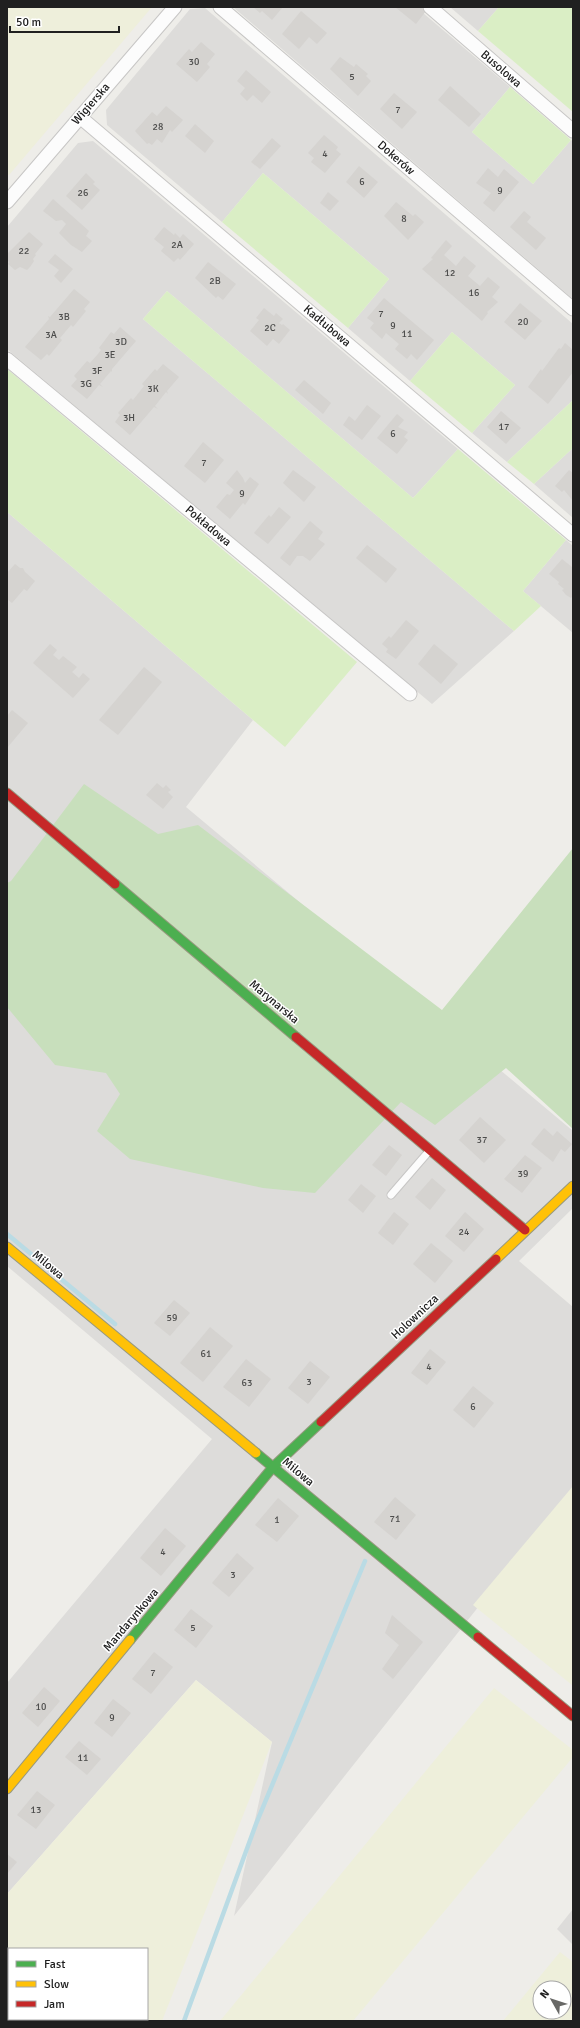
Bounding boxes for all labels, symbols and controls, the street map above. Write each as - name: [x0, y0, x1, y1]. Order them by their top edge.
- scale bar: [10, 8, 119, 34]
- text: 50 m: [16, 15, 41, 30]
- street label: Busolowa: [477, 47, 525, 91]
- house number: 30: [189, 56, 199, 68]
- house number: 5: [349, 71, 355, 83]
- street label: Wigierska: [69, 80, 113, 128]
- house number: 7: [395, 104, 401, 116]
- house number: 28: [153, 121, 163, 133]
- street label: Dokerów: [374, 138, 418, 179]
- house number: 4: [322, 148, 328, 160]
- house number: 6: [359, 176, 365, 188]
- house number: 9: [497, 185, 503, 197]
- house number: 26: [78, 187, 88, 199]
- house number: 8: [401, 213, 407, 225]
- house number: 2A: [171, 239, 183, 251]
- house number: 22: [19, 245, 29, 257]
- house number: 12: [445, 267, 455, 279]
- house number: 2B: [209, 275, 221, 287]
- house number: 16: [469, 287, 479, 299]
- street label: Kadłubowa: [300, 302, 354, 350]
- house number: 7: [378, 308, 384, 320]
- house number: 3B: [58, 311, 70, 323]
- house number: 20: [518, 316, 528, 328]
- house number: 9: [390, 320, 396, 332]
- house number: 2C: [264, 322, 276, 334]
- house number: 11: [402, 328, 412, 340]
- house number: 3A: [45, 329, 57, 341]
- house number: 3D: [115, 336, 127, 348]
- house number: 3E: [104, 349, 116, 361]
- house number: 3F: [92, 365, 102, 377]
- house number: 3G: [80, 378, 92, 390]
- house number: 3K: [147, 383, 159, 395]
- house number: 3H: [123, 412, 135, 424]
- house number: 17: [499, 421, 509, 433]
- house number: 6: [390, 428, 396, 440]
- house number: 7: [201, 457, 207, 469]
- house number: 9: [239, 488, 245, 500]
- street label: Pokładowa: [182, 502, 234, 550]
- street label: Marynarska: [246, 977, 302, 1027]
- house number: 37: [477, 1134, 487, 1146]
- house number: 39: [518, 1168, 528, 1180]
- house number: 24: [459, 1226, 470, 1238]
- street label: Milowa: [29, 1247, 67, 1283]
- street label: Holownicza: [388, 1291, 442, 1343]
- house number: 59: [167, 1312, 177, 1324]
- house number: 61: [201, 1348, 211, 1360]
- house number: 4: [426, 1361, 432, 1373]
- house number: 3: [306, 1376, 312, 1388]
- house number: 63: [242, 1377, 252, 1389]
- house number: 6: [470, 1401, 476, 1413]
- street label: Milowa: [279, 1454, 317, 1490]
- house number: 71: [390, 1513, 400, 1525]
- house number: 1: [274, 1514, 280, 1526]
- house number: 4: [160, 1546, 166, 1558]
- house number: 3: [230, 1569, 236, 1581]
- street label: Mandarynkowa: [100, 1585, 162, 1655]
- house number: 5: [190, 1622, 196, 1634]
- house number: 7: [150, 1667, 156, 1679]
- house number: 10: [36, 1701, 46, 1713]
- house number: 9: [109, 1712, 115, 1724]
- house number: 11: [78, 1752, 88, 1764]
- house number: 13: [31, 1804, 41, 1816]
- legend: [8, 1948, 148, 2020]
- text: Fast: [44, 1957, 65, 1972]
- text: Slow: [44, 1977, 69, 1992]
- north arrow: [532, 1980, 572, 2020]
- text: N: [537, 1987, 552, 2001]
- text: Jam: [44, 1997, 65, 2012]

